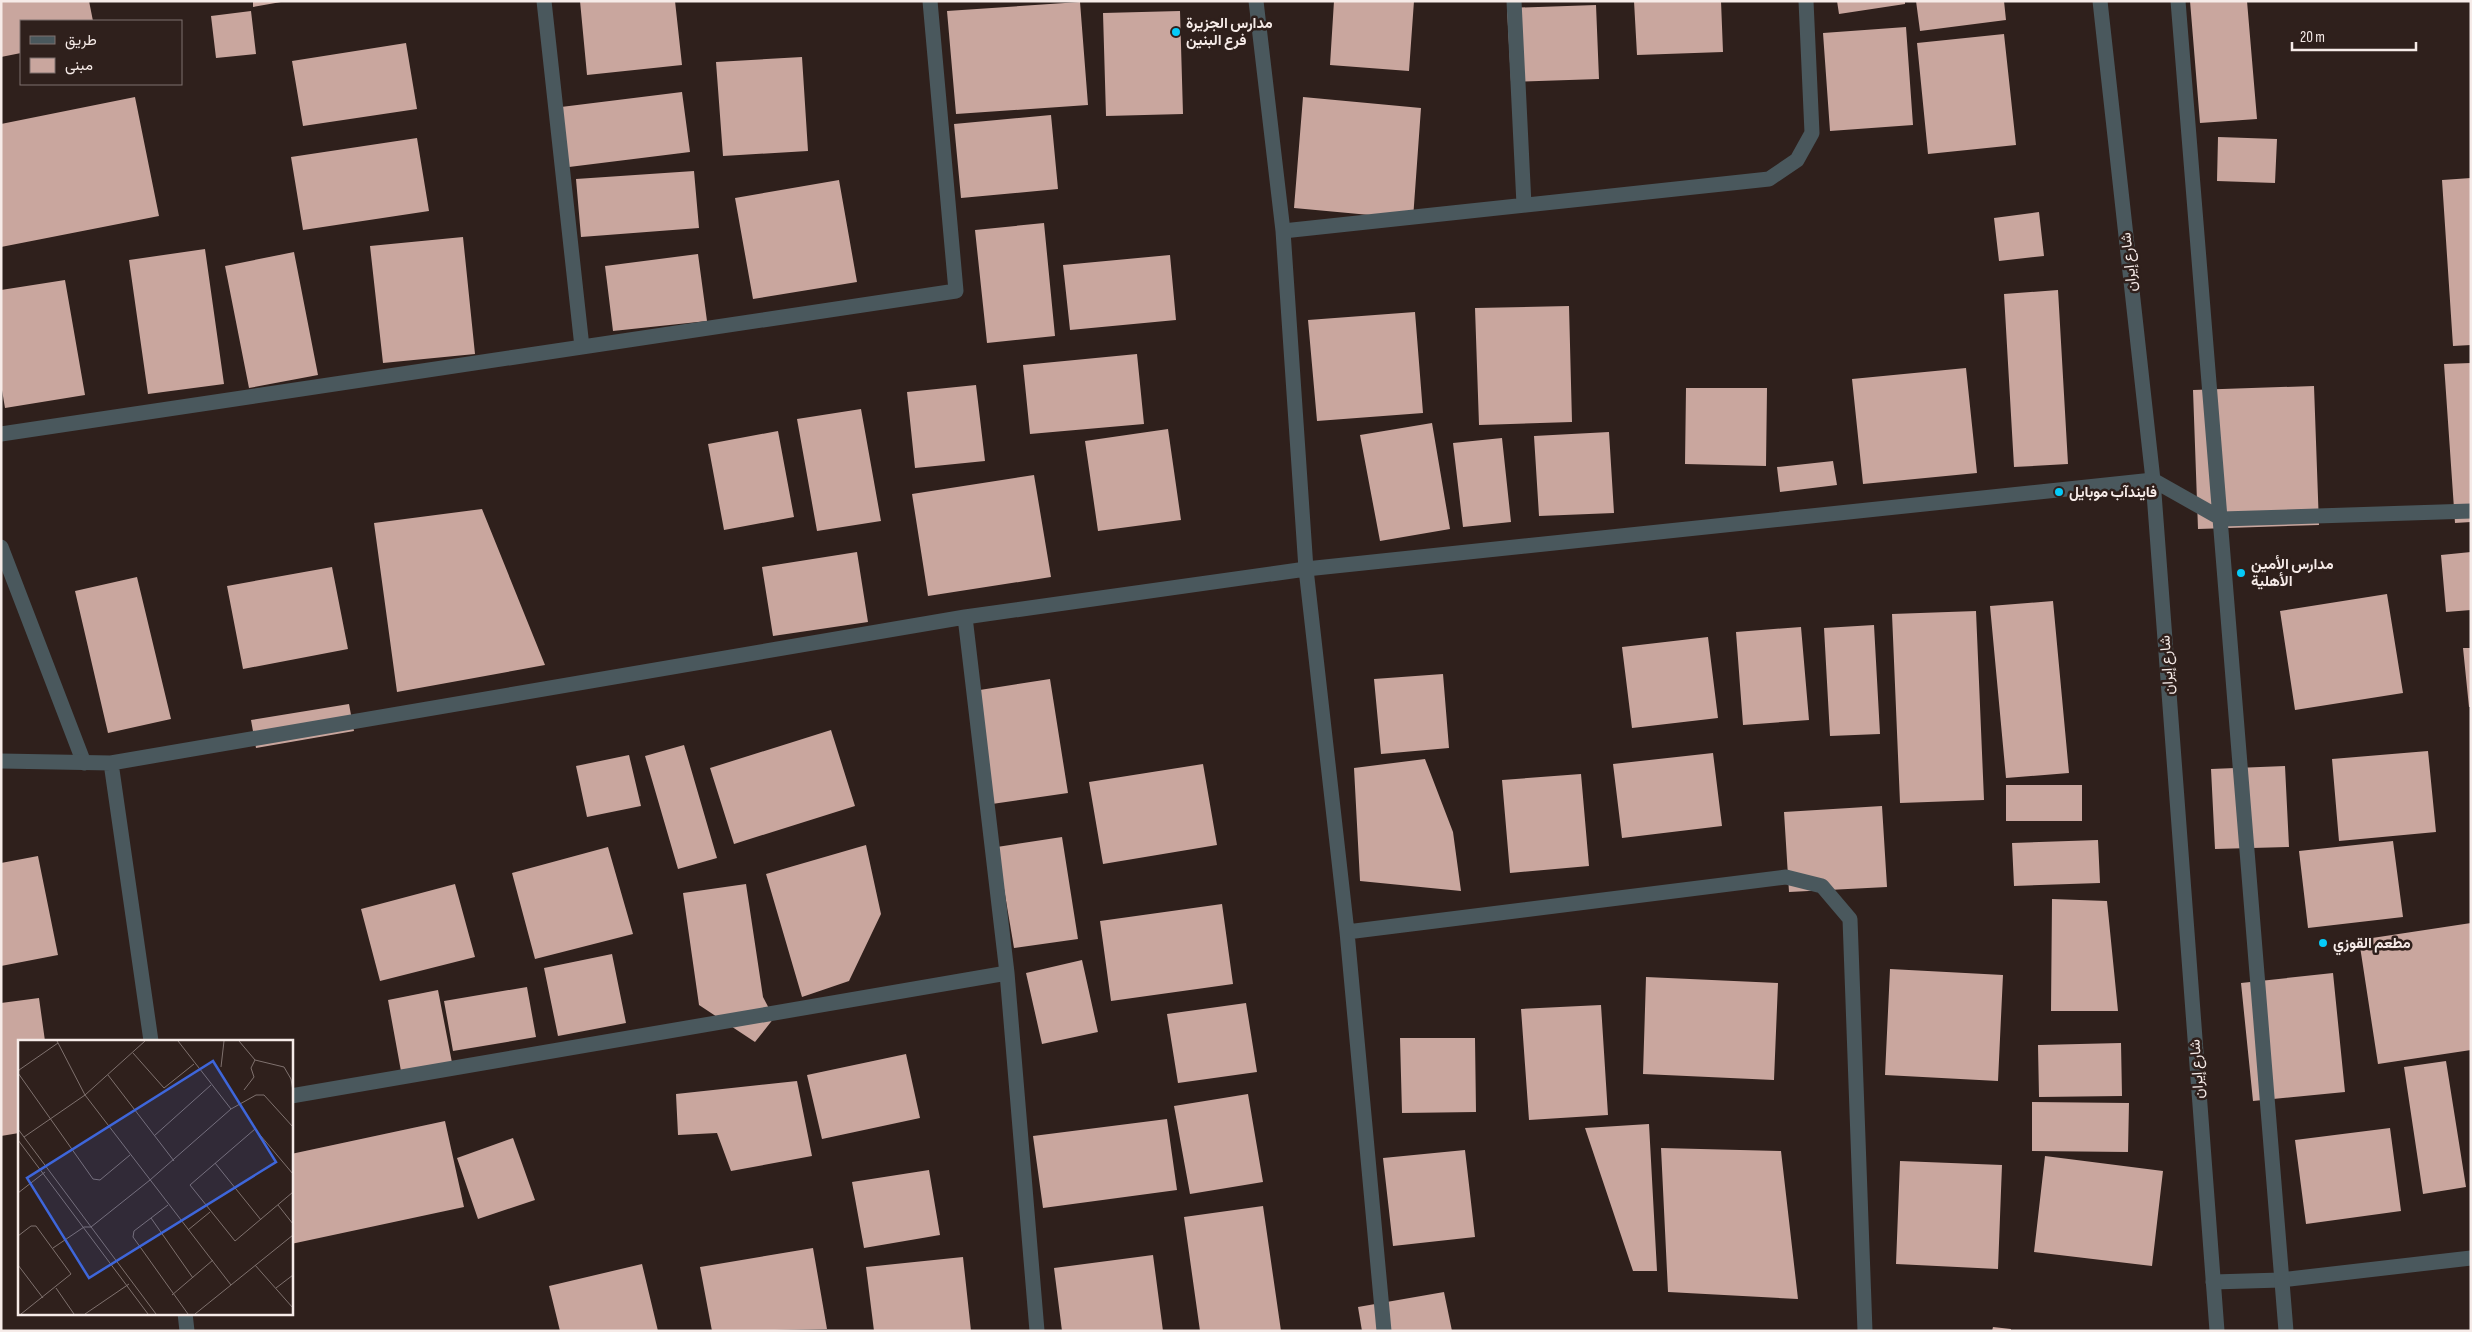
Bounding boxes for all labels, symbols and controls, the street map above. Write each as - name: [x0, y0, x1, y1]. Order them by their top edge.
- place label: مدارس الجزيرة فرع البنين: [1186, 14, 1273, 50]
- legend: [20, 20, 182, 85]
- scale bar: [2292, 20, 2416, 52]
- marker: مدارس الجزيرة فرع البنين: [1170, 26, 1182, 38]
- text: 20 m: [2300, 28, 2325, 47]
- text: طريق: [65, 31, 97, 50]
- text: مبنى: [65, 56, 93, 75]
- street label: شارع إيران: [2116, 231, 2143, 293]
- place label: فايندآب موبايل: [2069, 483, 2157, 502]
- marker: فايندآب موبايل: [2053, 486, 2065, 498]
- place label: مدارس الأمين الأهلية: [2251, 555, 2334, 591]
- marker: مدارس الأمين الأهلية: [2235, 567, 2247, 579]
- street label: شارع إيران: [2155, 634, 2180, 695]
- place label: مطعم القوزي: [2333, 934, 2411, 956]
- marker: مطعم القوزي: [2317, 937, 2329, 949]
- street label: شارع إيران: [2185, 1038, 2210, 1099]
- inset map: [18, 1040, 292, 1314]

